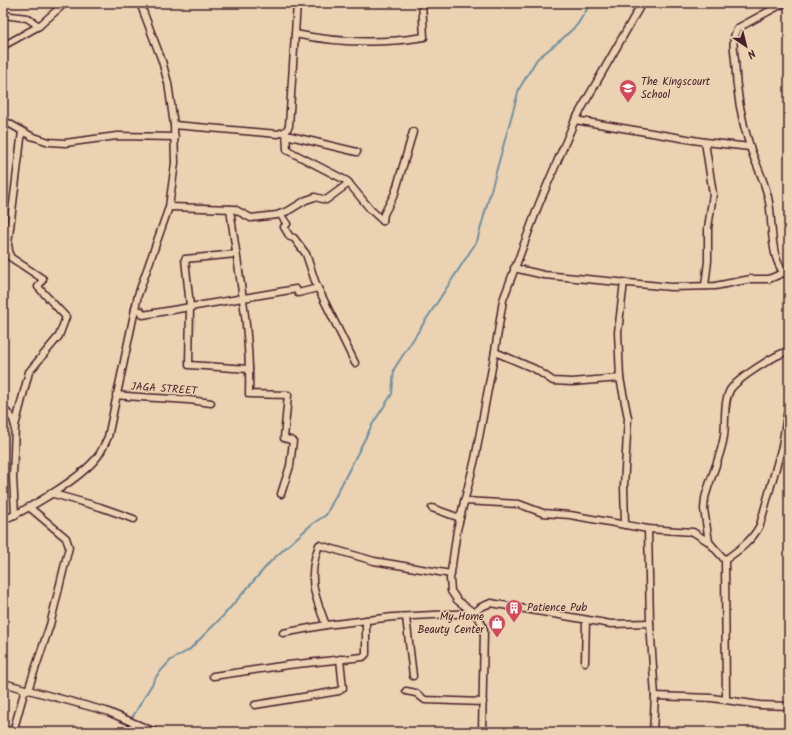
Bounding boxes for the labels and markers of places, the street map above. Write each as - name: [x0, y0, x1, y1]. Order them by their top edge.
- place label: The Kingscourt School: [641, 73, 711, 104]
- school or university icon: The Kingscourt School: [618, 78, 638, 103]
- building icon: Patience Pub: [504, 598, 524, 623]
- place label: Patience Pub: [527, 599, 587, 617]
- place label: My Home Beauty Center: [418, 608, 485, 639]
- shop icon: My Home Beauty Center: [487, 613, 507, 638]

